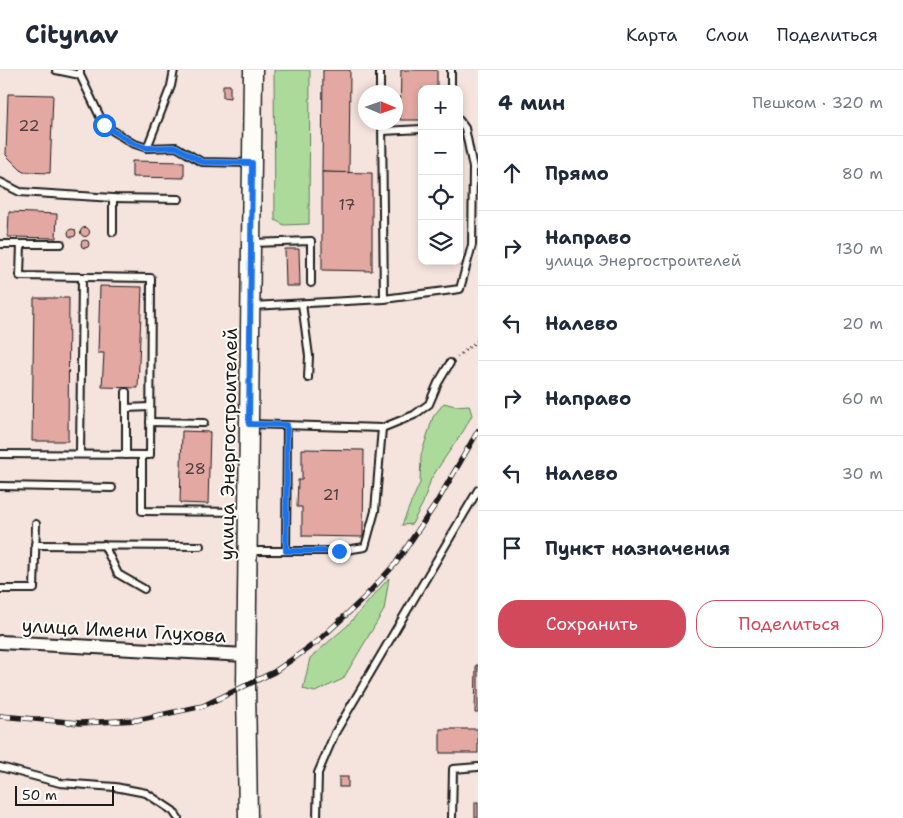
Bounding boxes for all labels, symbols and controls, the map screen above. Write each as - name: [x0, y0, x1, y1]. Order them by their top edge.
- text: Citynav: [25, 19, 119, 51]
- text: Карта: [626, 23, 677, 47]
- text: Слои: [705, 23, 749, 47]
- text: Поделиться: [777, 23, 878, 47]
- north arrow: [358, 85, 403, 130]
- map controls: [418, 85, 463, 265]
- button: +: [418, 85, 463, 130]
- text: 4 мин: [498, 89, 565, 117]
- text: Пешком · 320 m: [752, 92, 883, 113]
- route start: [93, 114, 116, 137]
- house number: 22: [18, 115, 40, 136]
- button: −: [418, 130, 463, 175]
- icon: ahead: [498, 159, 526, 187]
- text: Прямо: [545, 161, 609, 186]
- text: 80 m: [842, 163, 883, 184]
- button: locate: [418, 175, 463, 220]
- house number: 17: [338, 194, 356, 215]
- button: layers: [418, 220, 463, 265]
- text: Направо: [545, 225, 631, 250]
- icon: right: [498, 234, 526, 262]
- text: 130 m: [836, 238, 883, 259]
- text: улица Энергостроителей: [545, 250, 741, 271]
- icon: left: [498, 309, 526, 337]
- text: Налево: [545, 311, 618, 336]
- text: 20 m: [842, 313, 883, 334]
- street label: улица Энергостроителей: [214, 327, 243, 561]
- icon: right: [498, 384, 526, 412]
- text: Направо: [545, 386, 631, 411]
- text: 60 m: [842, 388, 883, 409]
- house number: 28: [184, 458, 206, 479]
- icon: left: [498, 459, 526, 487]
- text: Налево: [545, 461, 618, 486]
- text: 30 m: [842, 463, 883, 484]
- house number: 21: [322, 484, 340, 505]
- icon: arrive: [498, 534, 526, 562]
- text: Пункт назначения: [545, 536, 730, 561]
- route end: [328, 540, 351, 563]
- button: Сохранить: [498, 600, 686, 648]
- button: Поделиться: [696, 600, 883, 648]
- street label: улица Имени Глухова: [21, 613, 227, 648]
- scale bar: [15, 783, 114, 806]
- text: 50 m: [22, 786, 57, 804]

